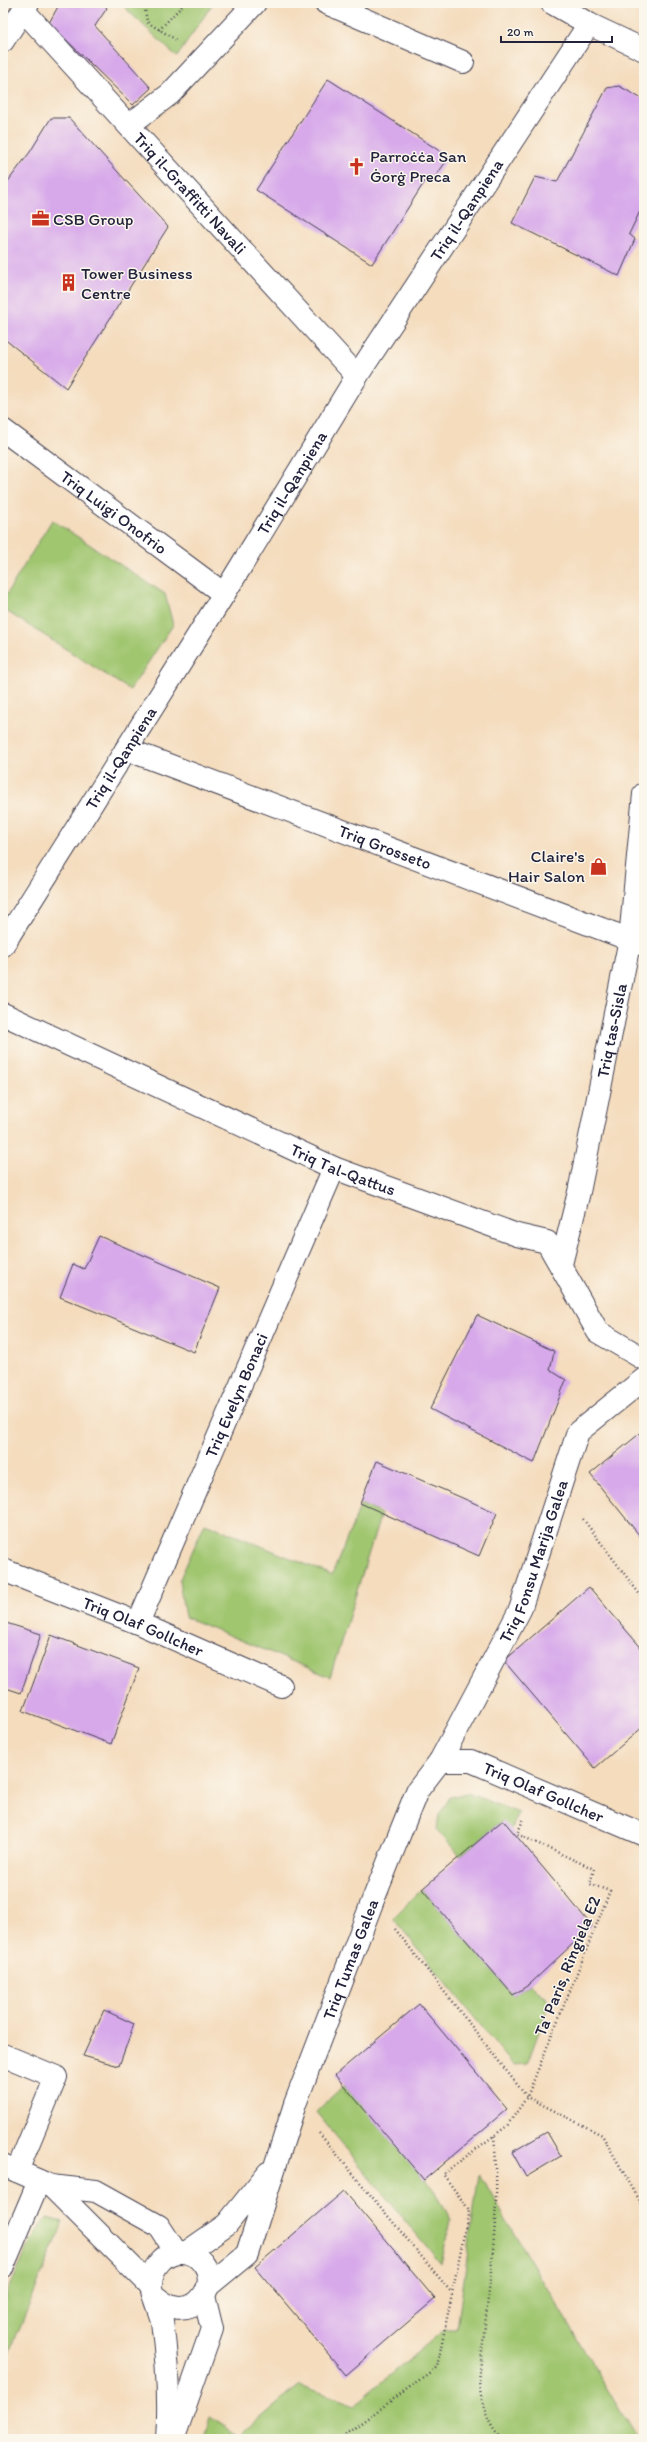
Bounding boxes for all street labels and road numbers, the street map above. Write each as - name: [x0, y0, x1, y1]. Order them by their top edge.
- street label: Triq il-Graffitti Navali: [130, 128, 251, 258]
- street label: Triq il-Qanpiena: [426, 155, 507, 265]
- street label: Triq il-Qanpiena: [253, 427, 331, 538]
- street label: Triq Luigi Onofrio: [57, 466, 171, 558]
- street label: Triq il-Qanpiena: [81, 703, 161, 813]
- street label: Triq Grosseto: [336, 820, 434, 874]
- street label: Triq tas-Sisla: [592, 981, 631, 1080]
- street label: Triq Tal-Qattus: [287, 1139, 398, 1200]
- street label: Triq Evelyn Bonaci: [200, 1330, 272, 1461]
- street label: Triq Fonsu Marija Galea: [495, 1477, 572, 1646]
- street label: Triq Olaf Gollcher: [80, 1592, 207, 1661]
- street label: Triq Olaf Gollcher: [480, 1757, 607, 1827]
- street label: Ta' Paris, Ringiela E2: [530, 1893, 604, 2039]
- street label: Triq Tumas Galea: [318, 1896, 383, 2022]

